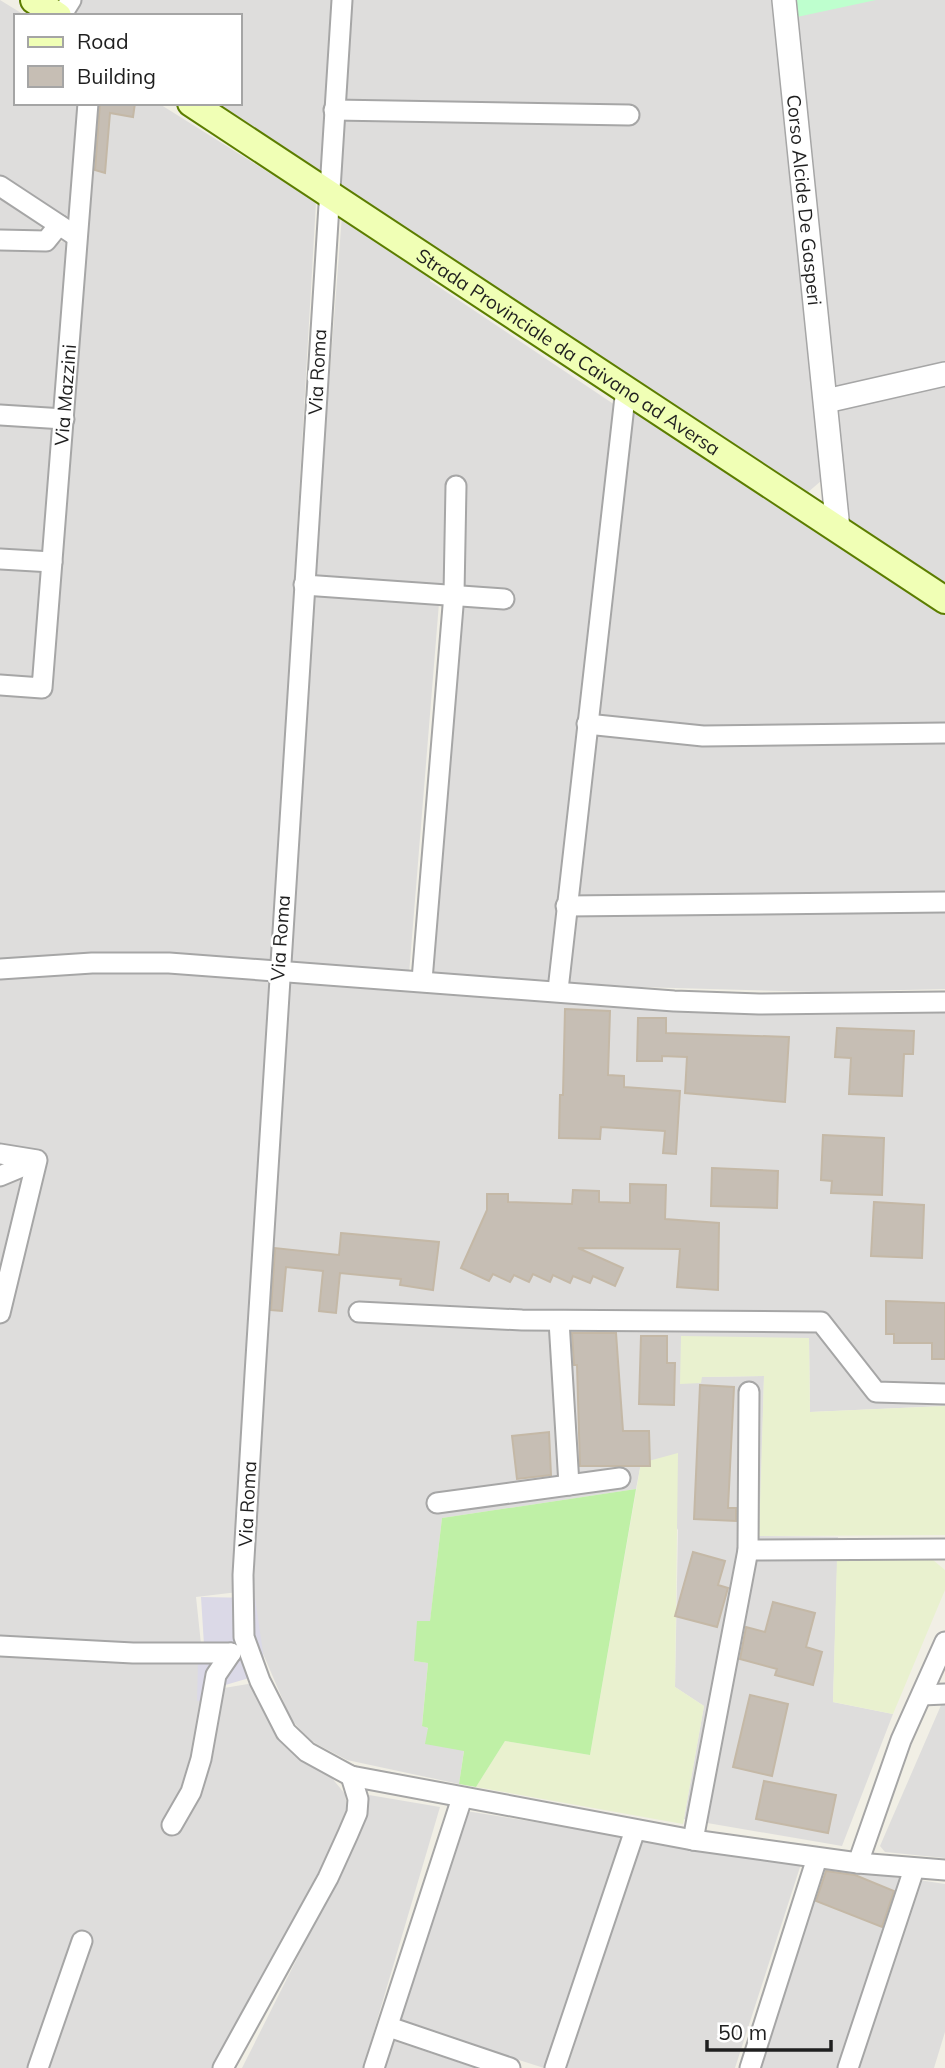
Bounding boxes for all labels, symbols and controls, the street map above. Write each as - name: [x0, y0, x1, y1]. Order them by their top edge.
- legend: [14, 14, 242, 105]
- text: Road: [77, 28, 128, 54]
- text: Building: [77, 63, 156, 89]
- street label: Corso Alcide De Gasperi: [782, 93, 827, 307]
- street label: Strada Provinciale da Caivano ad Aversa: [412, 243, 725, 461]
- street label: Via Roma: [303, 328, 331, 416]
- street label: Via Mazzini: [49, 343, 81, 447]
- street label: Via Roma: [265, 894, 295, 982]
- street label: Via Roma: [233, 1460, 261, 1548]
- scale bar: [707, 2008, 831, 2052]
- text: 50 m: [718, 2019, 767, 2045]

